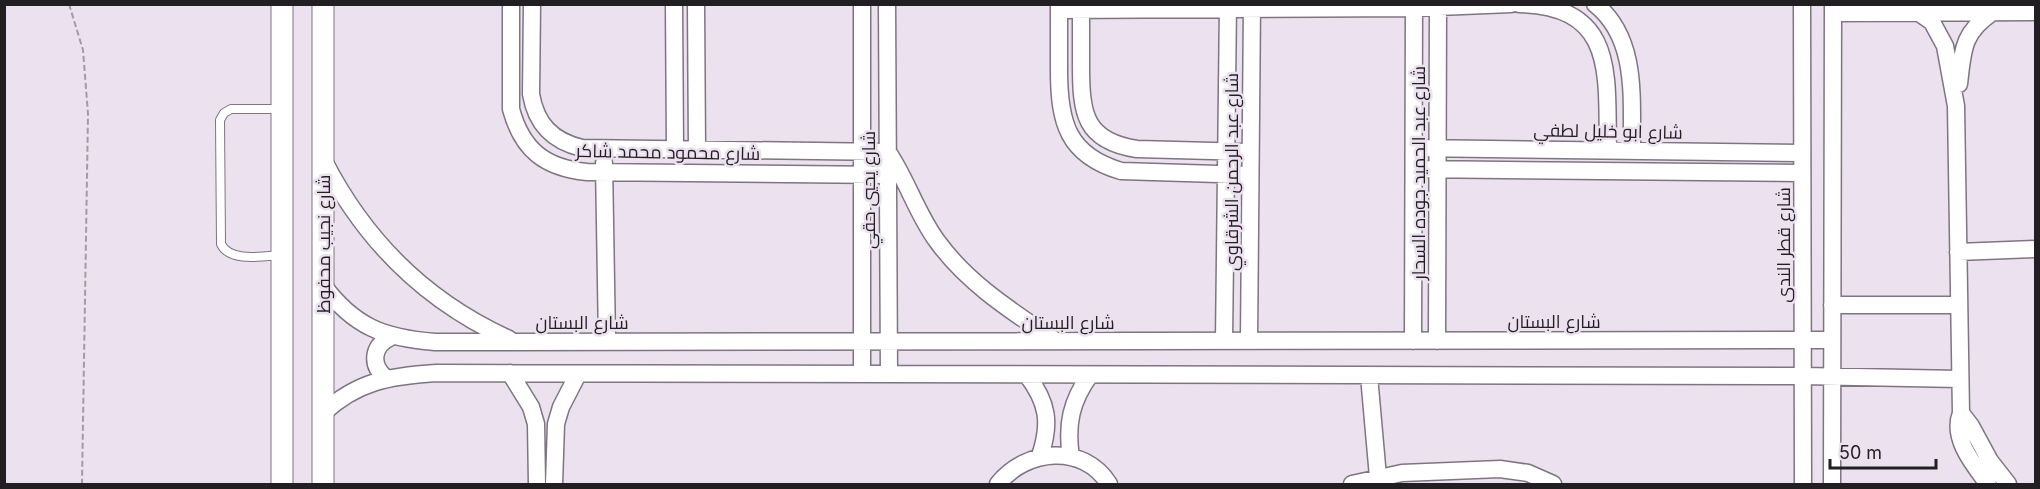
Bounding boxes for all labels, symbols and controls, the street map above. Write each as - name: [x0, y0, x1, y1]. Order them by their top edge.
- street label: شارع عبد الحميد جوده السحار: [1408, 66, 1431, 281]
- street label: شارع عبد الرحمن الشرقاوي: [1221, 73, 1246, 271]
- street label: شارع ابو خليل لطفي: [1533, 119, 1683, 147]
- street label: شارع يحيي حقي: [858, 131, 883, 249]
- street label: شارع محمود محمد شاكر: [574, 140, 761, 166]
- street label: شارع نجيب محفوظ: [313, 175, 336, 313]
- street label: شارع قطر الندى: [1773, 187, 1796, 303]
- street label: شارع البستان: [1507, 311, 1601, 334]
- street label: شارع البستان: [535, 312, 629, 335]
- street label: شارع البستان: [1021, 312, 1115, 335]
- scale bar: [1830, 432, 1936, 470]
- text: 50 m: [1839, 442, 1882, 463]

